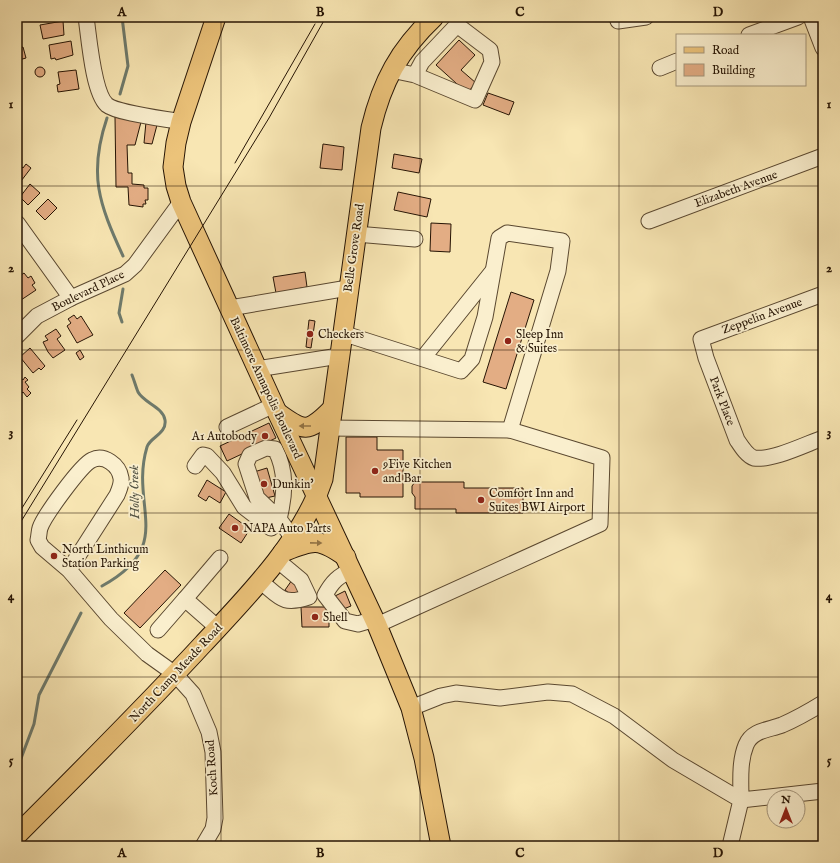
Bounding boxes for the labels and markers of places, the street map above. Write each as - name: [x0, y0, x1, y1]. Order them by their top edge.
- place label: Checkers: [318, 327, 364, 342]
- place label: Sleep Inn & Suites: [516, 327, 564, 356]
- marker: Checkers: [305, 329, 315, 339]
- marker: Sleep Inn & Suites: [503, 336, 513, 346]
- place label: A1 Autobody: [191, 429, 257, 444]
- marker: A1 Autobody: [260, 431, 270, 441]
- place label: 9Five Kitchen and Bar: [382, 457, 452, 486]
- marker: 9Five Kitchen and Bar: [370, 466, 380, 476]
- place label: Dunkin': [272, 477, 314, 492]
- marker: Dunkin': [259, 479, 269, 489]
- place label: Comfort Inn and Suites BWI Airport: [489, 486, 585, 516]
- marker: Comfort Inn and Suites BWI Airport: [476, 495, 486, 505]
- place label: NAPA Auto Parts: [243, 521, 331, 536]
- marker: NAPA Auto Parts: [230, 523, 240, 533]
- place label: North Linthicum Station Parking: [62, 542, 148, 571]
- marker: North Linthicum Station Parking: [49, 551, 59, 561]
- place label: Shell: [323, 610, 348, 625]
- marker: Shell: [310, 612, 320, 622]

